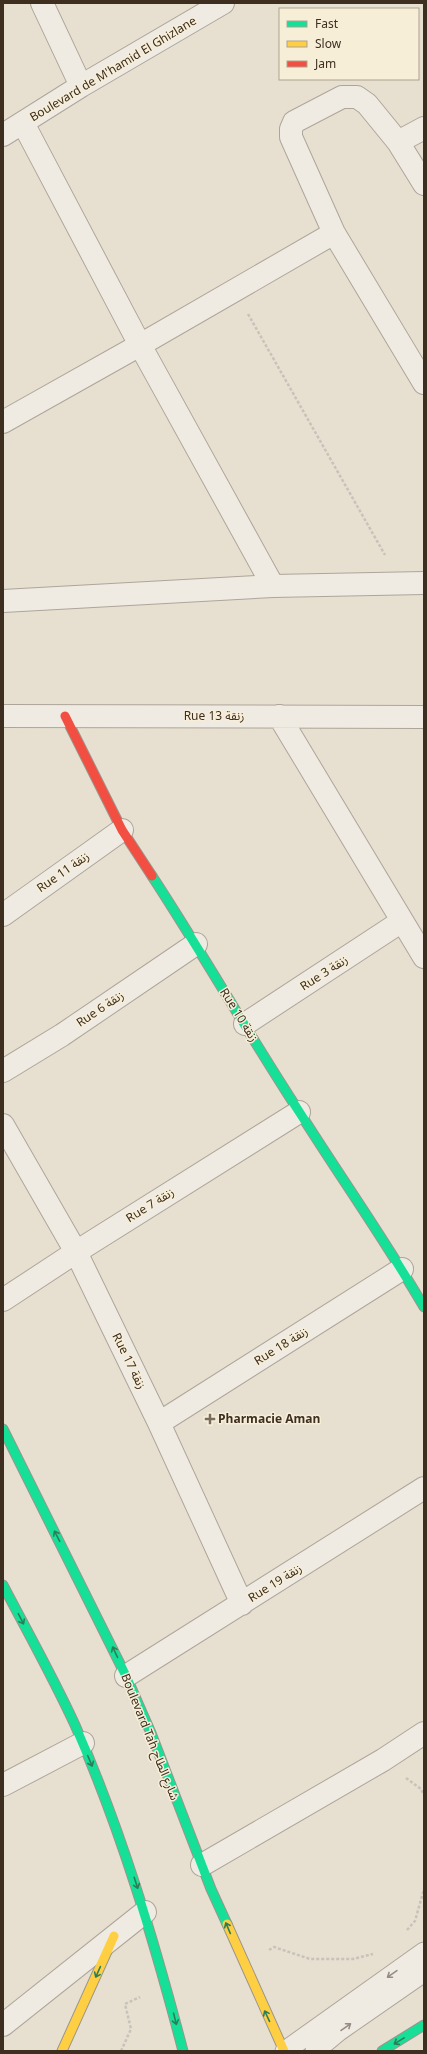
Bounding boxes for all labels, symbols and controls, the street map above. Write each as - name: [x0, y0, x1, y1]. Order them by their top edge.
- legend: [279, 8, 419, 80]
- street label: Boulevard de M'hamid El Ghizlane: [25, 9, 202, 130]
- text: Fast: [315, 12, 339, 37]
- text: Slow: [315, 32, 342, 57]
- text: Jam: [314, 52, 336, 77]
- street label: Rue 13 زنقة: [184, 704, 244, 729]
- street label: Rue 11 زنقة: [31, 845, 95, 900]
- street label: Rue 3 زنقة: [295, 948, 354, 999]
- street label: Rue 10 زنقة: [212, 983, 265, 1048]
- street label: Rue 6 زنقة: [71, 984, 130, 1035]
- street label: Rue 7 زنقة: [121, 1181, 180, 1230]
- street label: Rue 18 زنقة: [249, 1320, 314, 1373]
- street label: Rue 17 زنقة: [104, 1328, 153, 1394]
- place label: Pharmacie Aman: [218, 1407, 320, 1432]
- marker: Pharmacie Aman: [205, 1414, 215, 1424]
- one-way arrow: [53, 1530, 60, 1542]
- street label: Rue 19 زنقة: [243, 1557, 308, 1610]
- one-way arrow: [18, 1613, 25, 1625]
- one-way arrow: [111, 1647, 118, 1659]
- street label: Boulevard Tah شارع الطاح: [113, 1670, 186, 1805]
- one-way arrow: [87, 1755, 95, 1767]
- one-way arrow: [132, 1877, 140, 1889]
- one-way arrow: [224, 1923, 231, 1935]
- one-way arrow: [94, 1966, 101, 1978]
- one-way arrow: [387, 1970, 398, 1978]
- one-way arrow: [263, 2010, 270, 2022]
- one-way arrow: [171, 2012, 179, 2025]
- one-way arrow: [340, 2023, 351, 2031]
- one-way arrow: [393, 2037, 405, 2045]

